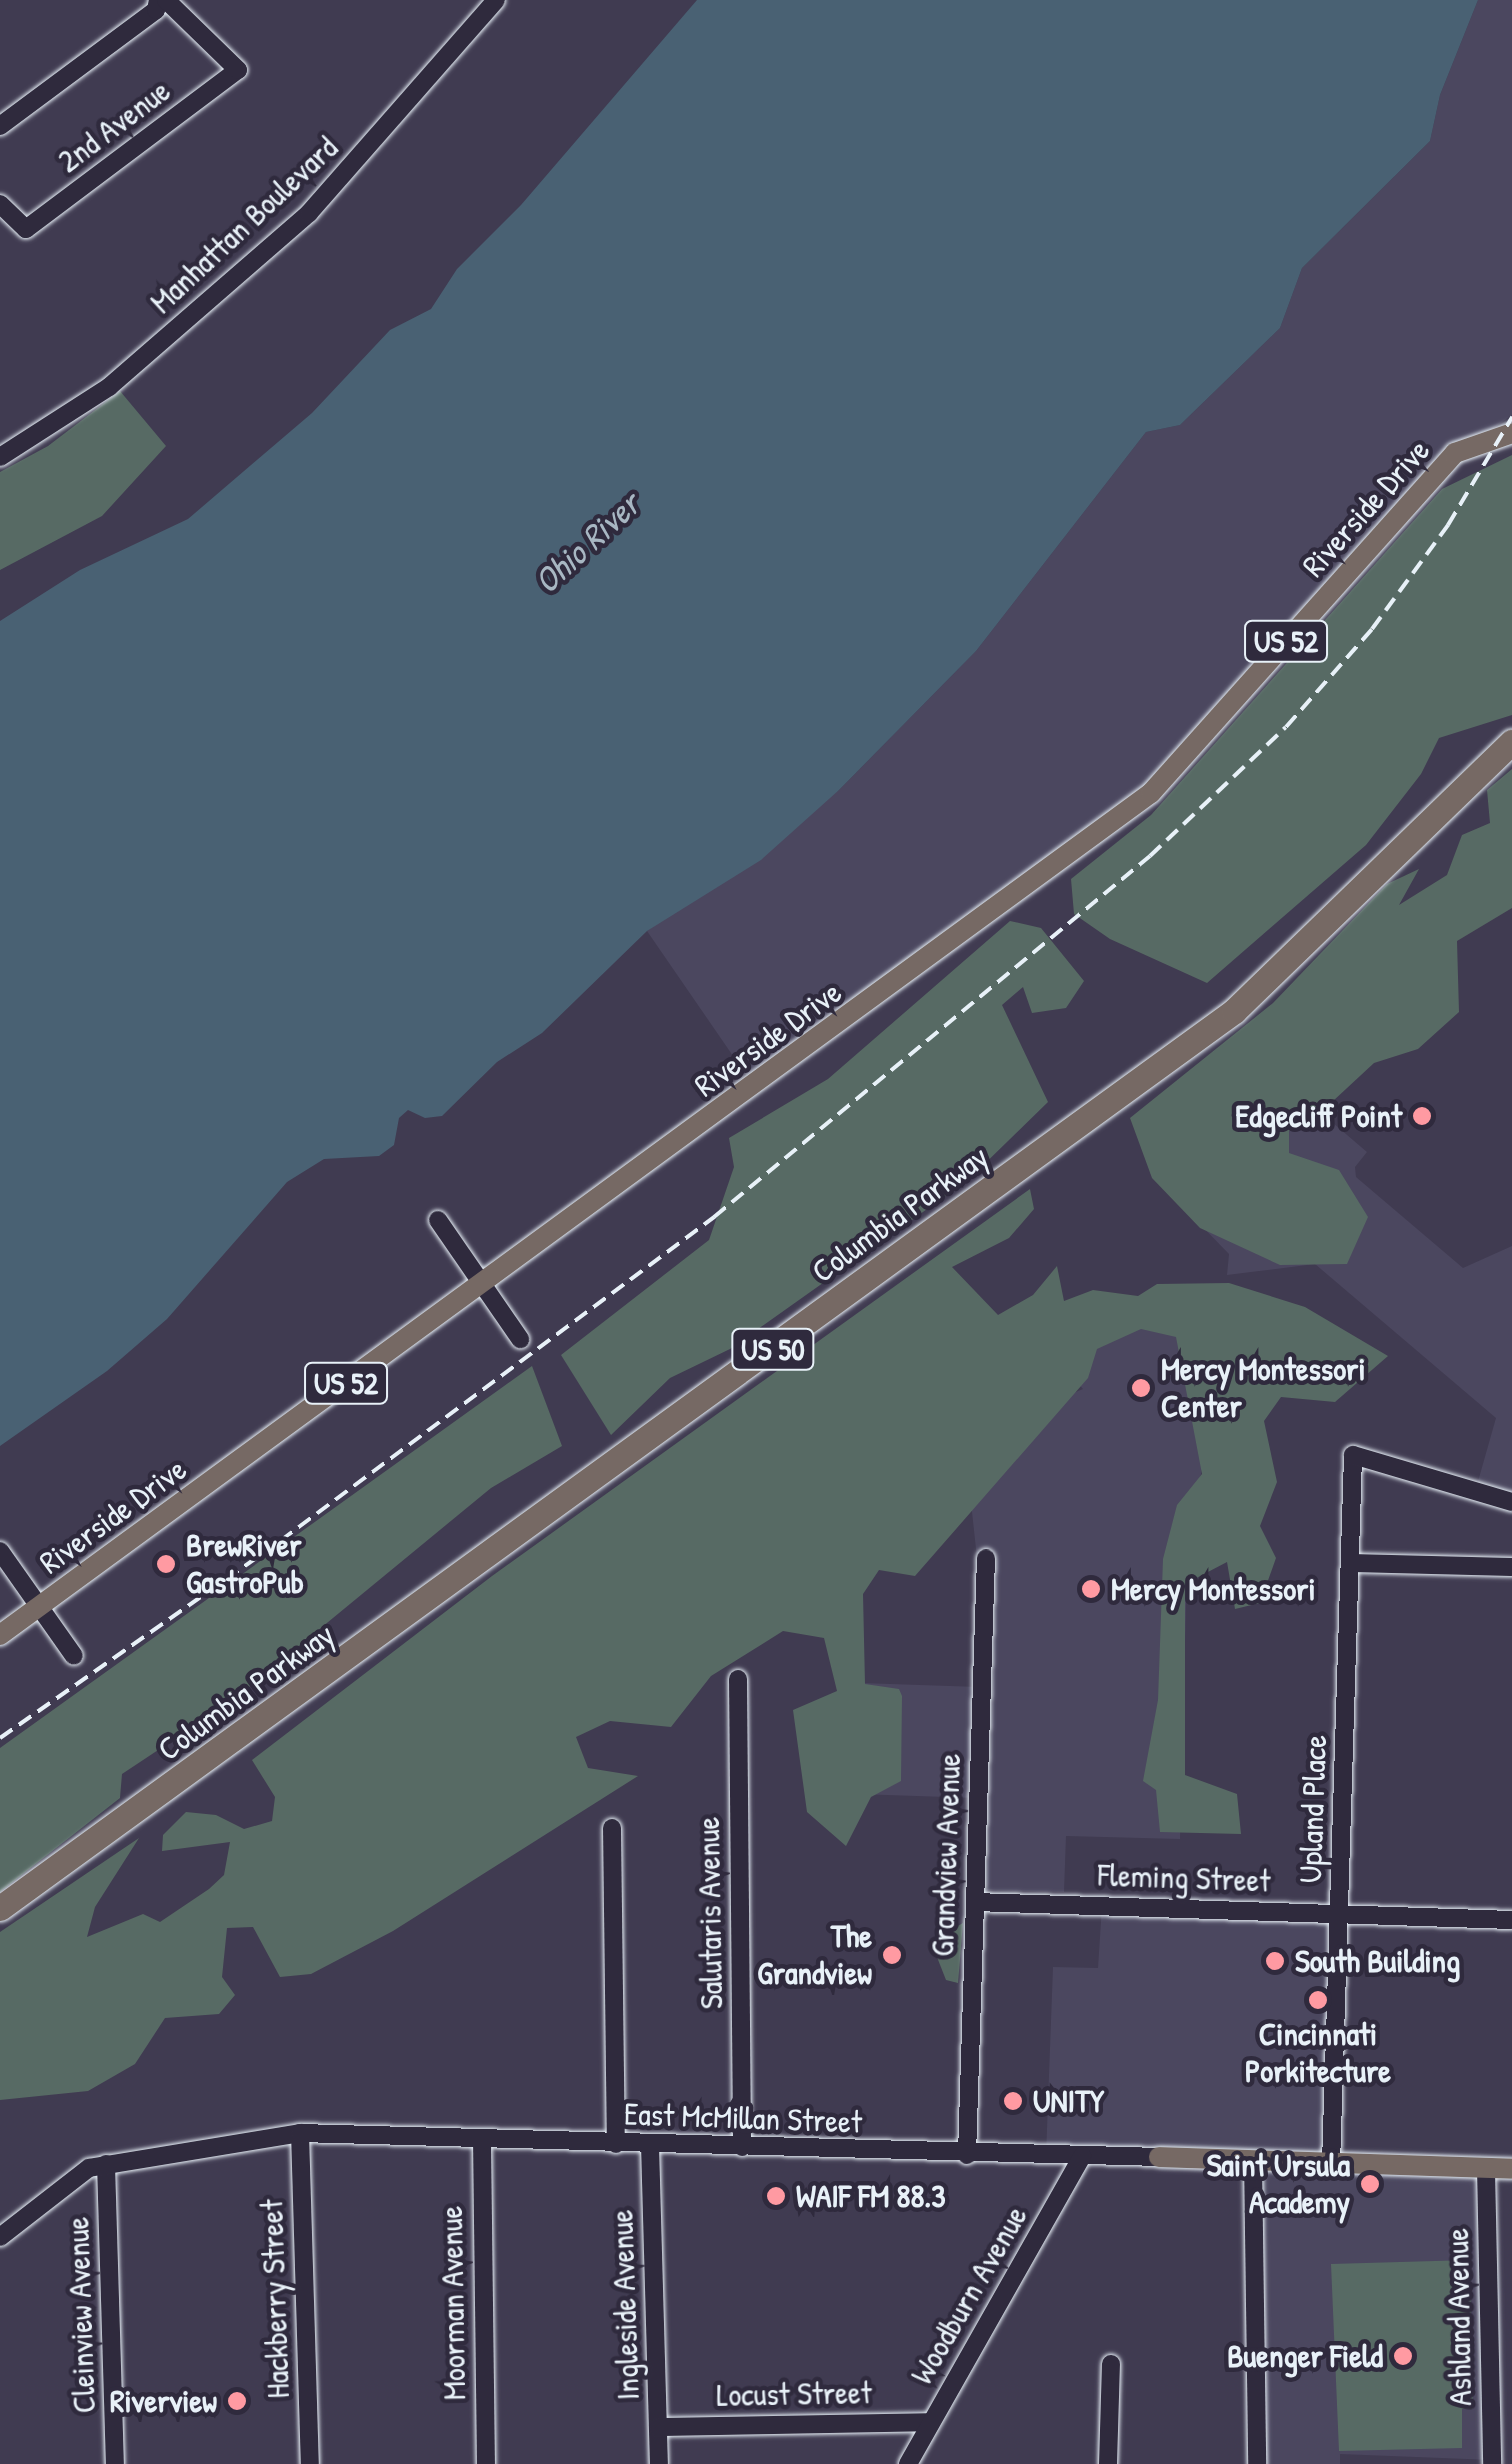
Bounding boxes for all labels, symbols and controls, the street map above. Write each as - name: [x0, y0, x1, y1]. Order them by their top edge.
- street label: 2nd Avenue: [50, 71, 178, 181]
- street label: Manhattan Boulevard: [143, 129, 345, 321]
- street label: Riverside Drive: [1294, 431, 1438, 585]
- water label: Ohio River: [525, 484, 649, 602]
- road number: US 52: [1244, 616, 1328, 666]
- street label: Riverside Drive: [687, 973, 849, 1105]
- place label: Edgecliff Point: [1235, 1097, 1402, 1135]
- marker: Edgecliff Point: [1411, 1105, 1433, 1127]
- street label: Columbia Parkway: [804, 1137, 996, 1291]
- road number: US 50: [730, 1324, 816, 1374]
- place label: Mercy Montessori Center: [1161, 1351, 1366, 1426]
- road number: US 52: [304, 1358, 388, 1408]
- marker: Mercy Montessori Center: [1130, 1377, 1152, 1399]
- street label: Riverside Drive: [32, 1450, 194, 1582]
- place label: BrewRiver GastroPub: [186, 1527, 304, 1602]
- marker: BrewRiver GastroPub: [155, 1553, 177, 1575]
- place label: Mercy Montessori: [1111, 1570, 1316, 1608]
- marker: Mercy Montessori: [1080, 1578, 1102, 1600]
- street label: Columbia Parkway: [150, 1615, 342, 1769]
- street label: Upland Place: [1291, 1734, 1335, 1884]
- street label: Grandview Avenue: [923, 1753, 969, 1957]
- street label: Salutaris Avenue: [689, 1816, 731, 2010]
- street label: Fleming Street: [1097, 1856, 1271, 1900]
- place label: The Grandview: [757, 1918, 872, 1993]
- place label: South Building: [1295, 1942, 1460, 1980]
- marker: The Grandview: [881, 1944, 903, 1966]
- marker: South Building: [1264, 1950, 1286, 1972]
- marker: Cincinnati Porkitecture: [1307, 1989, 1329, 2011]
- place label: Cincinnati Porkitecture: [1245, 2016, 1391, 2091]
- place label: UNITY: [1033, 2082, 1104, 2120]
- marker: UNITY: [1002, 2090, 1024, 2112]
- street label: East McMillan Street: [624, 2095, 862, 2141]
- place label: Saint Ursula Academy: [1207, 2147, 1350, 2222]
- marker: Saint Ursula Academy: [1359, 2173, 1381, 2195]
- place label: WAIF FM 88.3: [796, 2177, 946, 2215]
- marker: WAIF FM 88.3: [765, 2185, 787, 2207]
- street label: Hackberry Street: [252, 2199, 298, 2399]
- street label: Woodburn Avenue: [903, 2199, 1035, 2391]
- street label: Moorman Avenue: [432, 2205, 474, 2401]
- street label: Ingleside Avenue: [602, 2209, 648, 2401]
- street label: Cleinview Avenue: [58, 2216, 104, 2414]
- street label: Ashland Avenue: [1438, 2228, 1480, 2406]
- place label: Buenger Field: [1227, 2337, 1383, 2375]
- marker: Buenger Field: [1392, 2345, 1414, 2367]
- street label: Locust Street: [716, 2373, 872, 2415]
- place label: Riverview: [110, 2382, 217, 2420]
- marker: Riverview: [226, 2390, 248, 2412]

